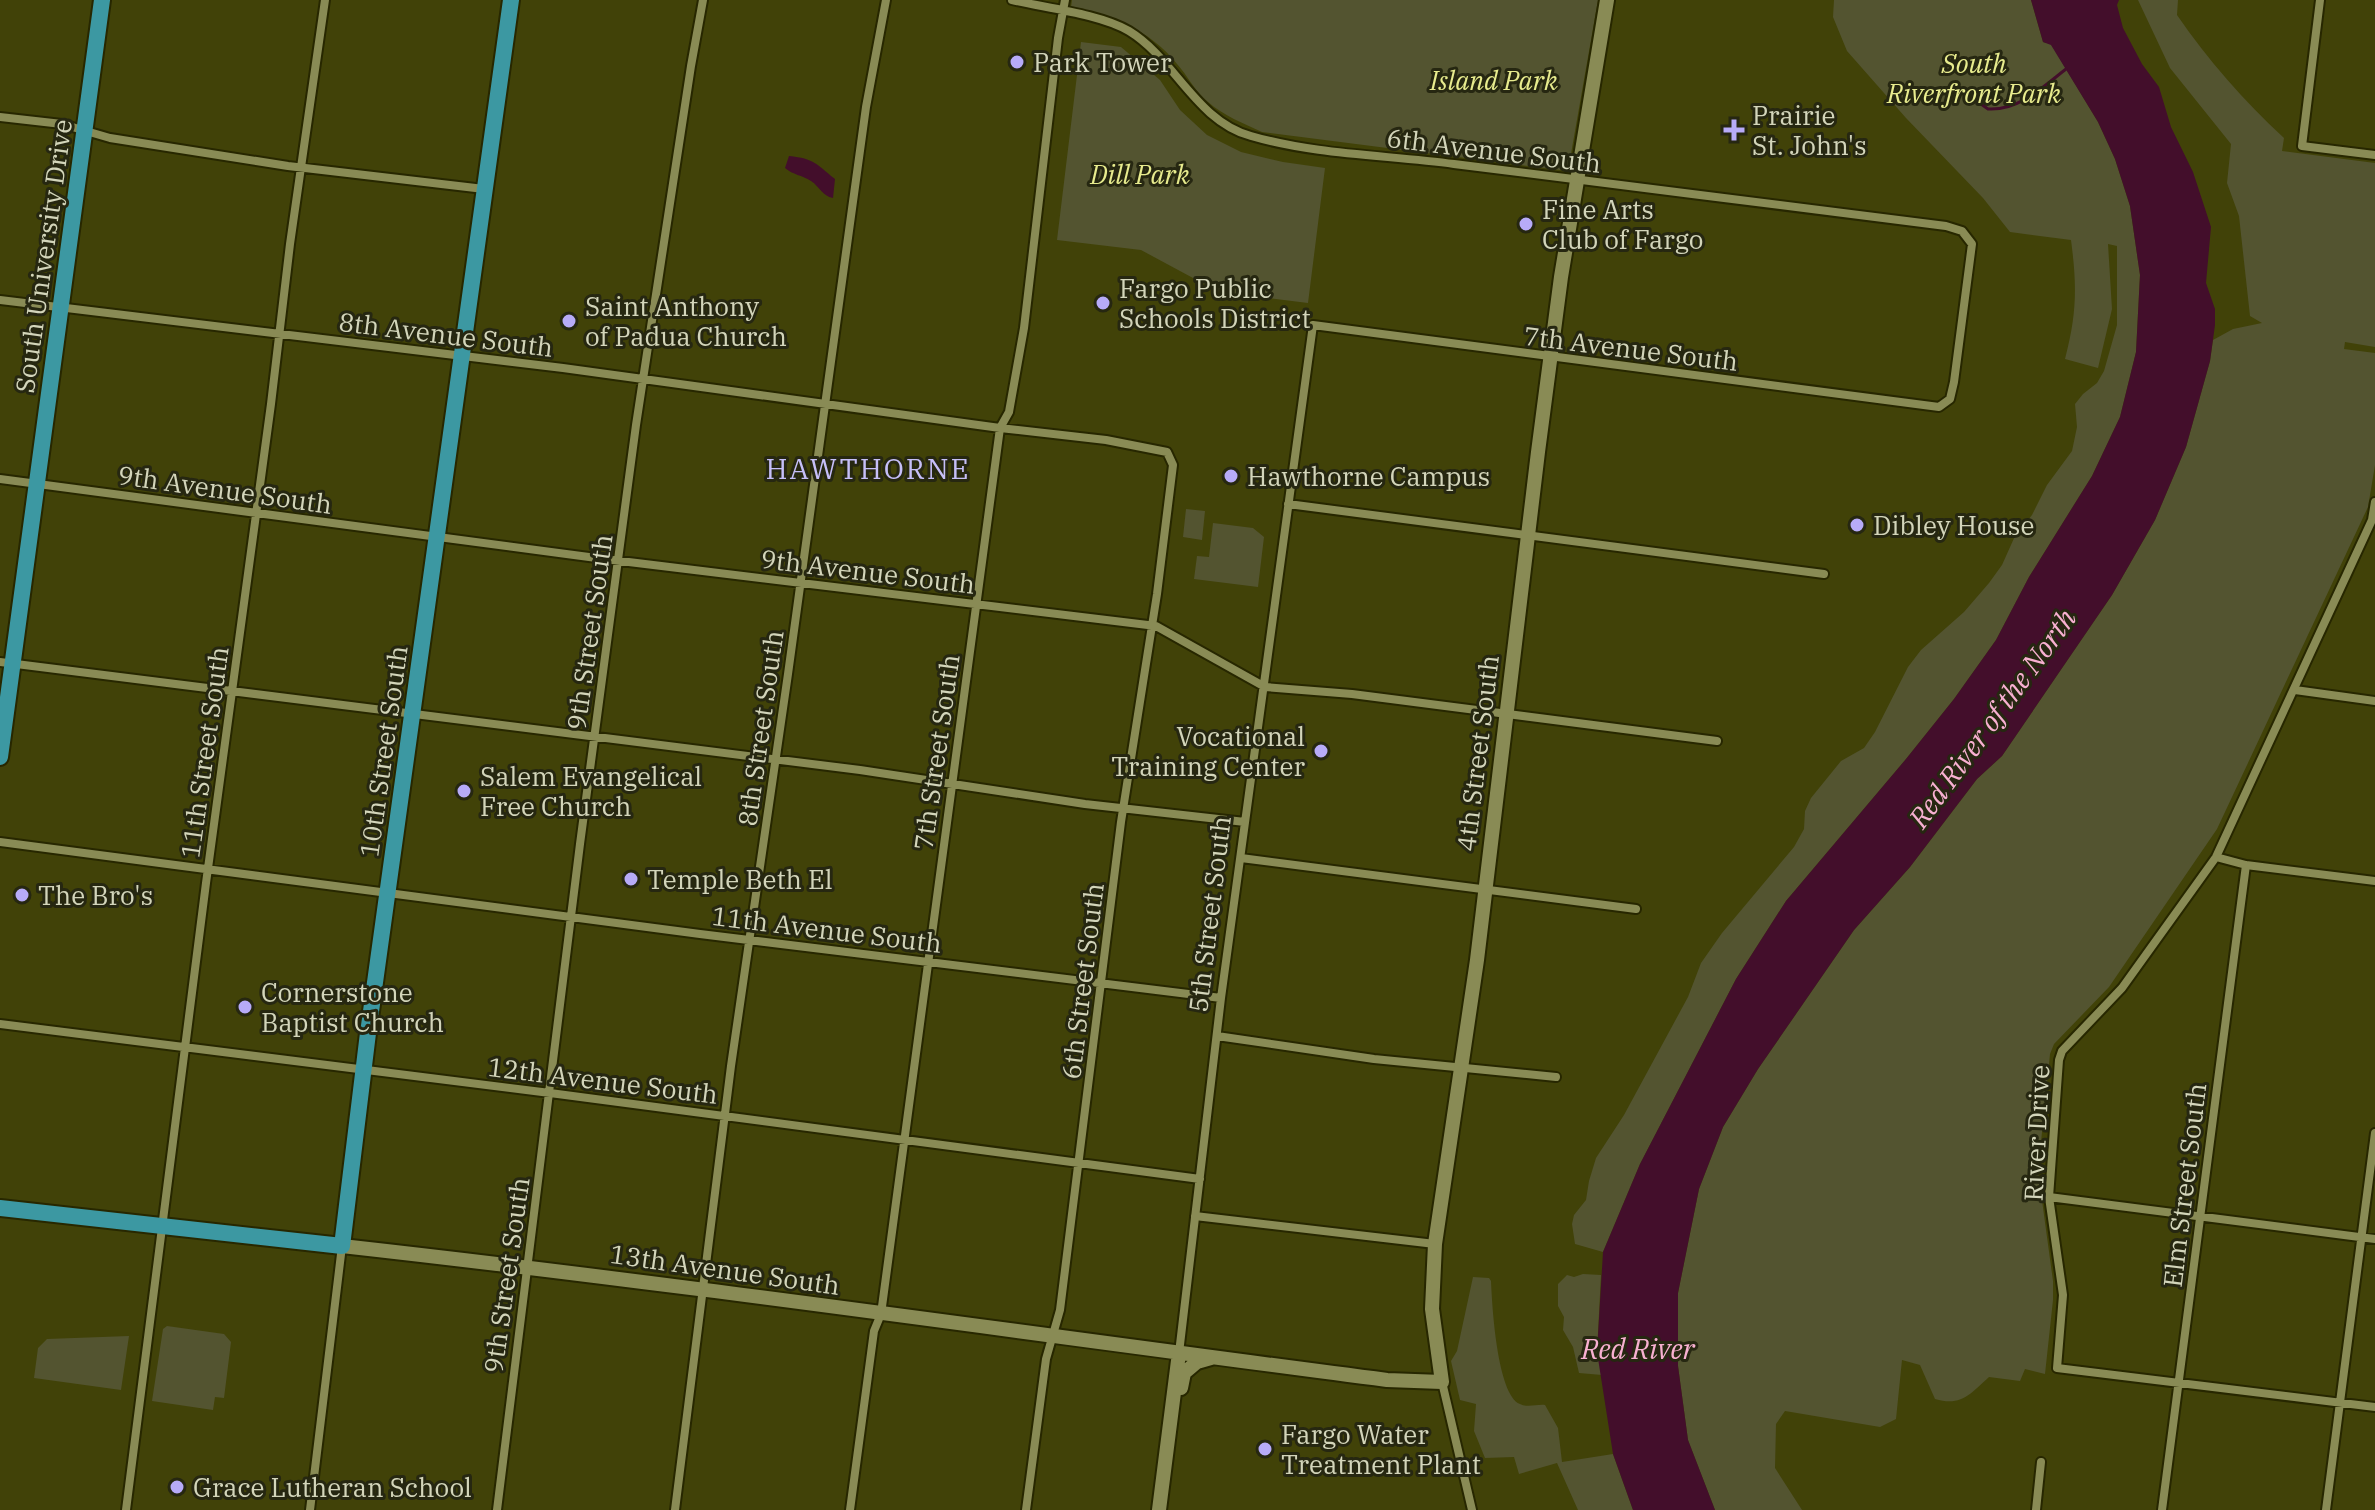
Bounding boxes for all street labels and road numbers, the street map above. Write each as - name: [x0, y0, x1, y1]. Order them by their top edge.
- street label: South University Drive: [7, 117, 79, 395]
- street label: 6th Avenue South: [1385, 120, 1603, 180]
- street label: 8th Avenue South: [337, 304, 555, 364]
- street label: 7th Avenue South: [1522, 318, 1740, 378]
- street label: 9th Avenue South: [116, 457, 334, 521]
- street label: 9th Street South: [558, 532, 620, 732]
- street label: 9th Avenue South: [759, 541, 977, 601]
- street label: 8th Street South: [729, 628, 791, 828]
- street label: 10th Street South: [351, 643, 415, 859]
- street label: 11th Street South: [172, 644, 236, 860]
- street label: 7th Street South: [905, 652, 967, 852]
- street label: 4th Street South: [1448, 653, 1506, 853]
- street label: 5th Street South: [1180, 814, 1238, 1014]
- street label: 6th Street South: [1053, 881, 1111, 1081]
- street label: 11th Avenue South: [710, 898, 944, 960]
- street label: 12th Avenue South: [486, 1049, 720, 1111]
- street label: River Drive: [2015, 1064, 2057, 1202]
- street label: Elm Street South: [2155, 1081, 2213, 1289]
- street label: 9th Street South: [475, 1175, 537, 1375]
- street label: 13th Avenue South: [608, 1236, 842, 1302]

